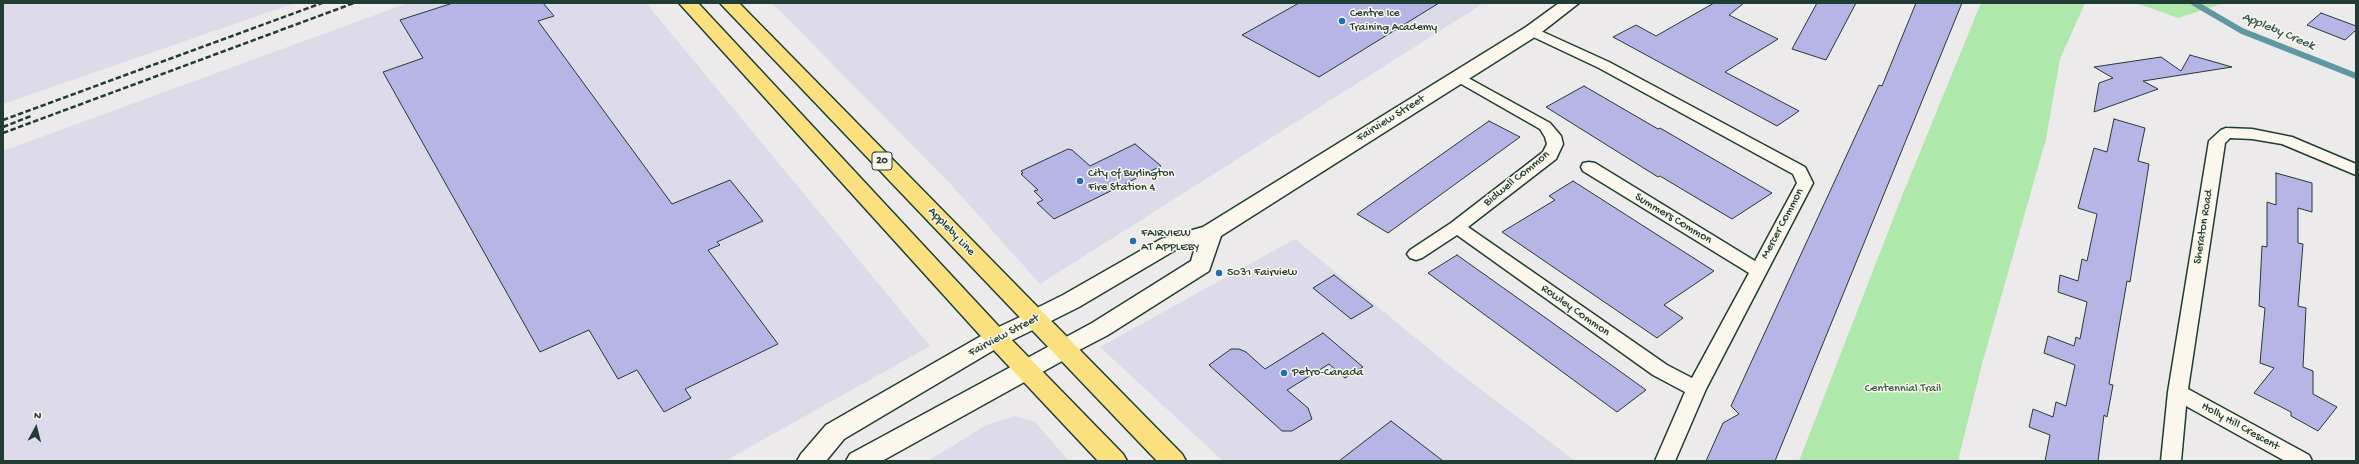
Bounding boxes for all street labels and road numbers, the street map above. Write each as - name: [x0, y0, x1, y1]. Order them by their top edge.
- street label: Fairview Street: [1354, 92, 1428, 146]
- street label: Bidwell Common: [1481, 148, 1553, 210]
- road number: 20: [872, 152, 892, 170]
- street label: Mercer Common: [1758, 186, 1808, 262]
- street label: Sheraton Road: [2191, 189, 2217, 265]
- street label: Summers Common: [1632, 190, 1714, 248]
- street label: Appleby Line: [924, 205, 978, 259]
- street label: Rowley Common: [1538, 282, 1612, 340]
- street label: Fairview Street: [966, 311, 1042, 361]
- street label: Holly Hill Crescent: [2198, 400, 2282, 454]

